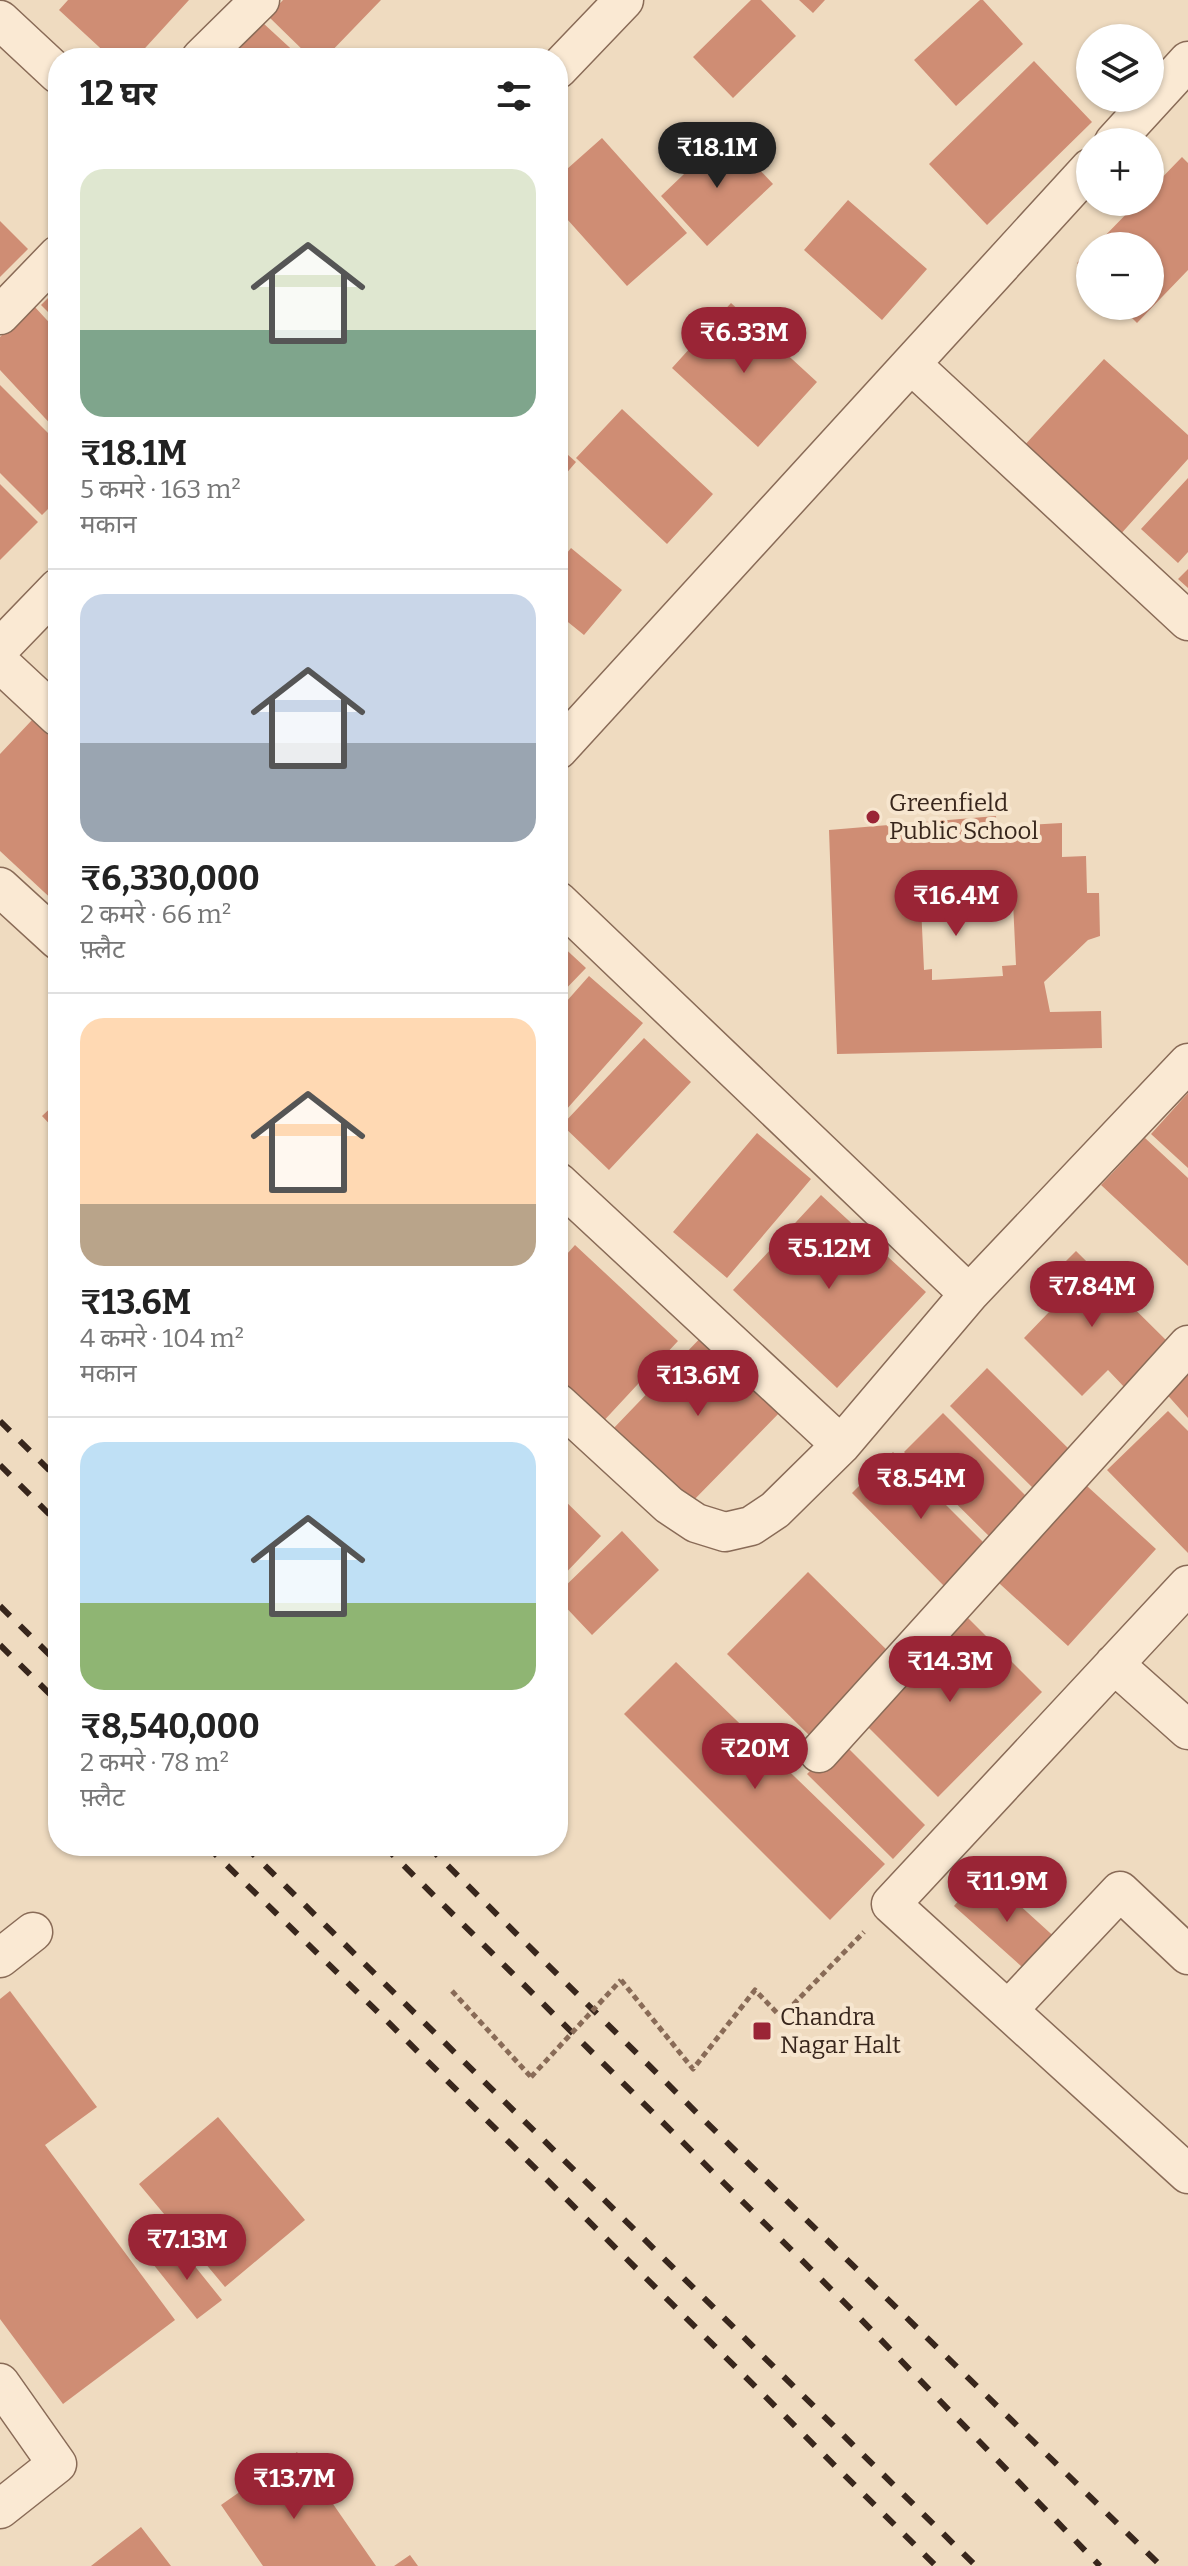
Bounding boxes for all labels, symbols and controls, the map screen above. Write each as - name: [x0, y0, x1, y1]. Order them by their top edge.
- map controls: [1076, 24, 1164, 320]
- button: layers: [1076, 24, 1164, 112]
- text: 12 घर: [80, 73, 157, 114]
- icon: filters: [492, 74, 536, 118]
- pin: ₹18.1M: [652, 122, 782, 190]
- button: +: [1076, 128, 1164, 216]
- text: ₹18.1M: [676, 132, 758, 163]
- icon: home: [236, 221, 380, 365]
- button: −: [1076, 232, 1164, 320]
- pin: ₹6.33M: [679, 307, 809, 375]
- text: ₹6.33M: [699, 317, 789, 348]
- text: ₹18.1M: [80, 433, 187, 474]
- text: 5 कमरे · 163 m²: [80, 474, 241, 505]
- text: मकान: [80, 509, 137, 540]
- icon: home: [236, 646, 380, 790]
- place label: Greenfield Public School: [889, 789, 1038, 845]
- marker: Greenfield Public School: [864, 808, 882, 826]
- text: ₹6,330,000: [80, 858, 260, 899]
- pin: ₹16.4M: [891, 870, 1021, 938]
- text: ₹16.4M: [913, 880, 999, 911]
- text: 2 कमरे · 66 m²: [80, 899, 231, 930]
- text: फ़्लैट: [80, 934, 125, 965]
- icon: home: [236, 1070, 380, 1214]
- pin: ₹5.12M: [764, 1223, 894, 1291]
- text: ₹5.12M: [787, 1233, 871, 1264]
- pin: ₹7.84M: [1027, 1261, 1157, 1329]
- text: ₹7.84M: [1048, 1271, 1136, 1302]
- text: ₹13.6M: [80, 1282, 191, 1323]
- text: 4 कमरे · 104 m²: [80, 1323, 244, 1354]
- pin: ₹13.6M: [633, 1350, 763, 1418]
- text: मकान: [80, 1358, 137, 1389]
- text: ₹13.6M: [655, 1360, 741, 1391]
- pin: ₹8.54M: [856, 1453, 986, 1521]
- text: ₹8.54M: [876, 1463, 966, 1494]
- icon: home: [236, 1494, 380, 1638]
- pin: ₹14.3M: [885, 1636, 1015, 1704]
- text: ₹14.3M: [907, 1646, 993, 1677]
- text: ₹8,540,000: [80, 1706, 260, 1747]
- pin: ₹20M: [708, 1723, 802, 1791]
- text: ₹20M: [720, 1733, 790, 1764]
- text: 2 कमरे · 78 m²: [80, 1747, 229, 1778]
- text: फ़्लैट: [80, 1782, 125, 1813]
- pin: ₹11.9M: [942, 1856, 1072, 1924]
- text: ₹11.9M: [966, 1866, 1048, 1897]
- place label: Chandra Nagar Halt: [780, 2003, 901, 2059]
- marker: Chandra Nagar Halt: [751, 2020, 773, 2042]
- pin: ₹7.13M: [122, 2214, 252, 2282]
- text: ₹7.13M: [146, 2224, 228, 2255]
- pin: ₹13.7M: [229, 2453, 359, 2521]
- text: ₹13.7M: [253, 2463, 335, 2494]

